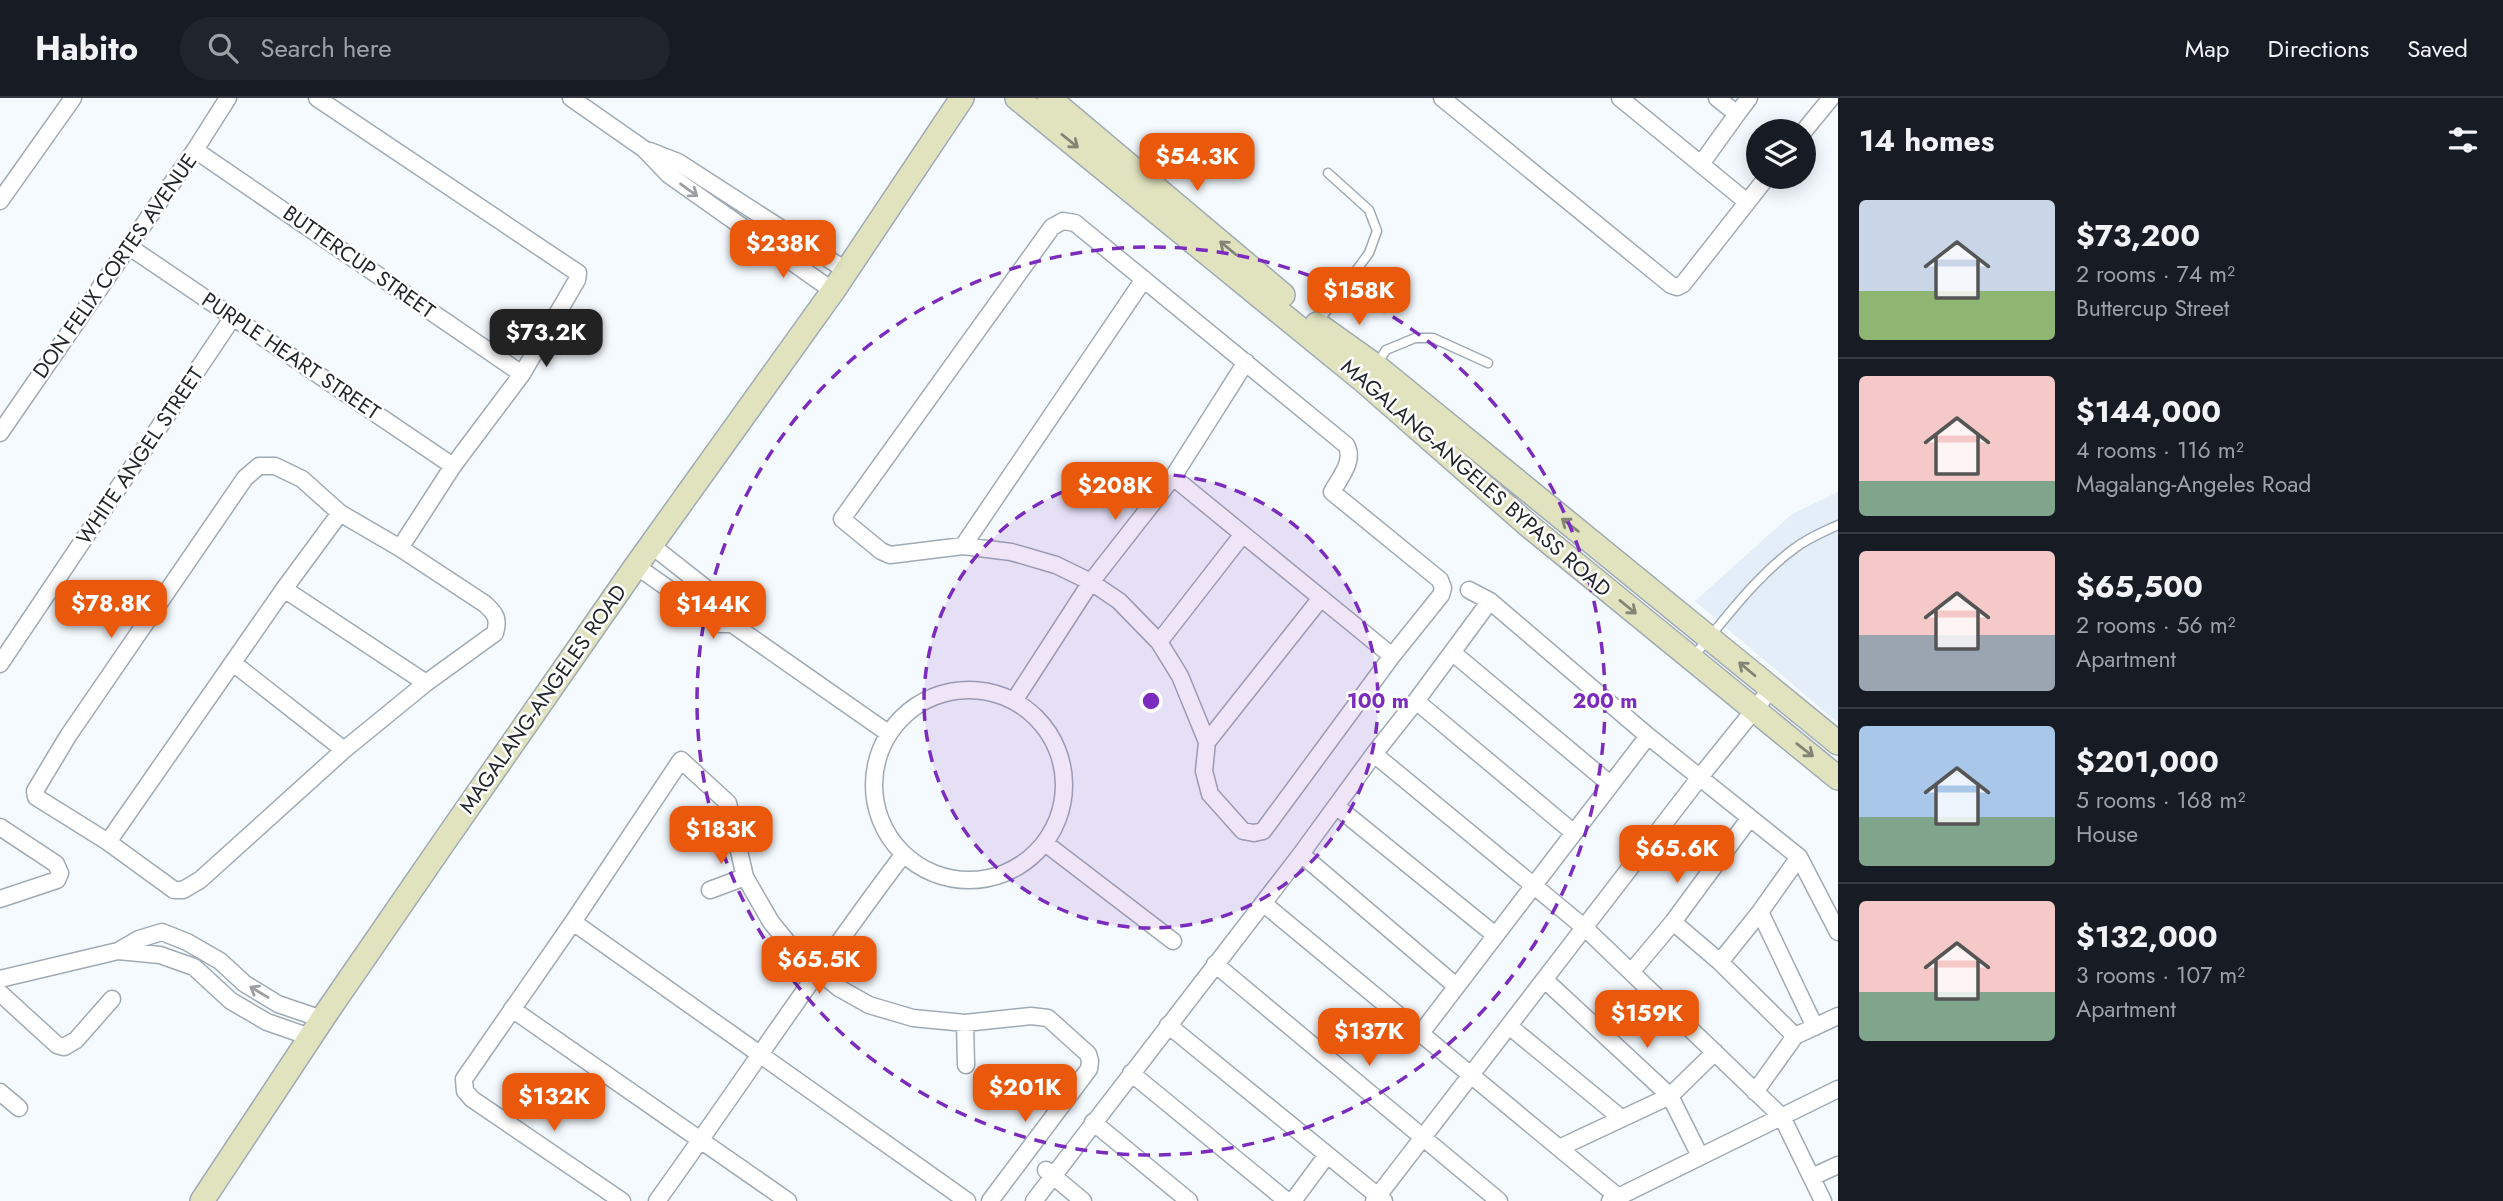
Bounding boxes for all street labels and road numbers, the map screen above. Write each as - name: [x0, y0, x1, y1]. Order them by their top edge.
- street label: DON FELIX CORTES AVENUE: [26, 148, 204, 384]
- street label: BUTTERCUP STREET: [277, 198, 441, 326]
- street label: PURPLE HEART STREET: [196, 285, 386, 427]
- street label: MAGALANG-ANGELES BYPASS ROAD: [1334, 352, 1618, 604]
- street label: WHITE ANGEL STREET: [69, 361, 211, 551]
- street label: MAGALANG-ANGELES ROAD: [452, 578, 634, 820]

